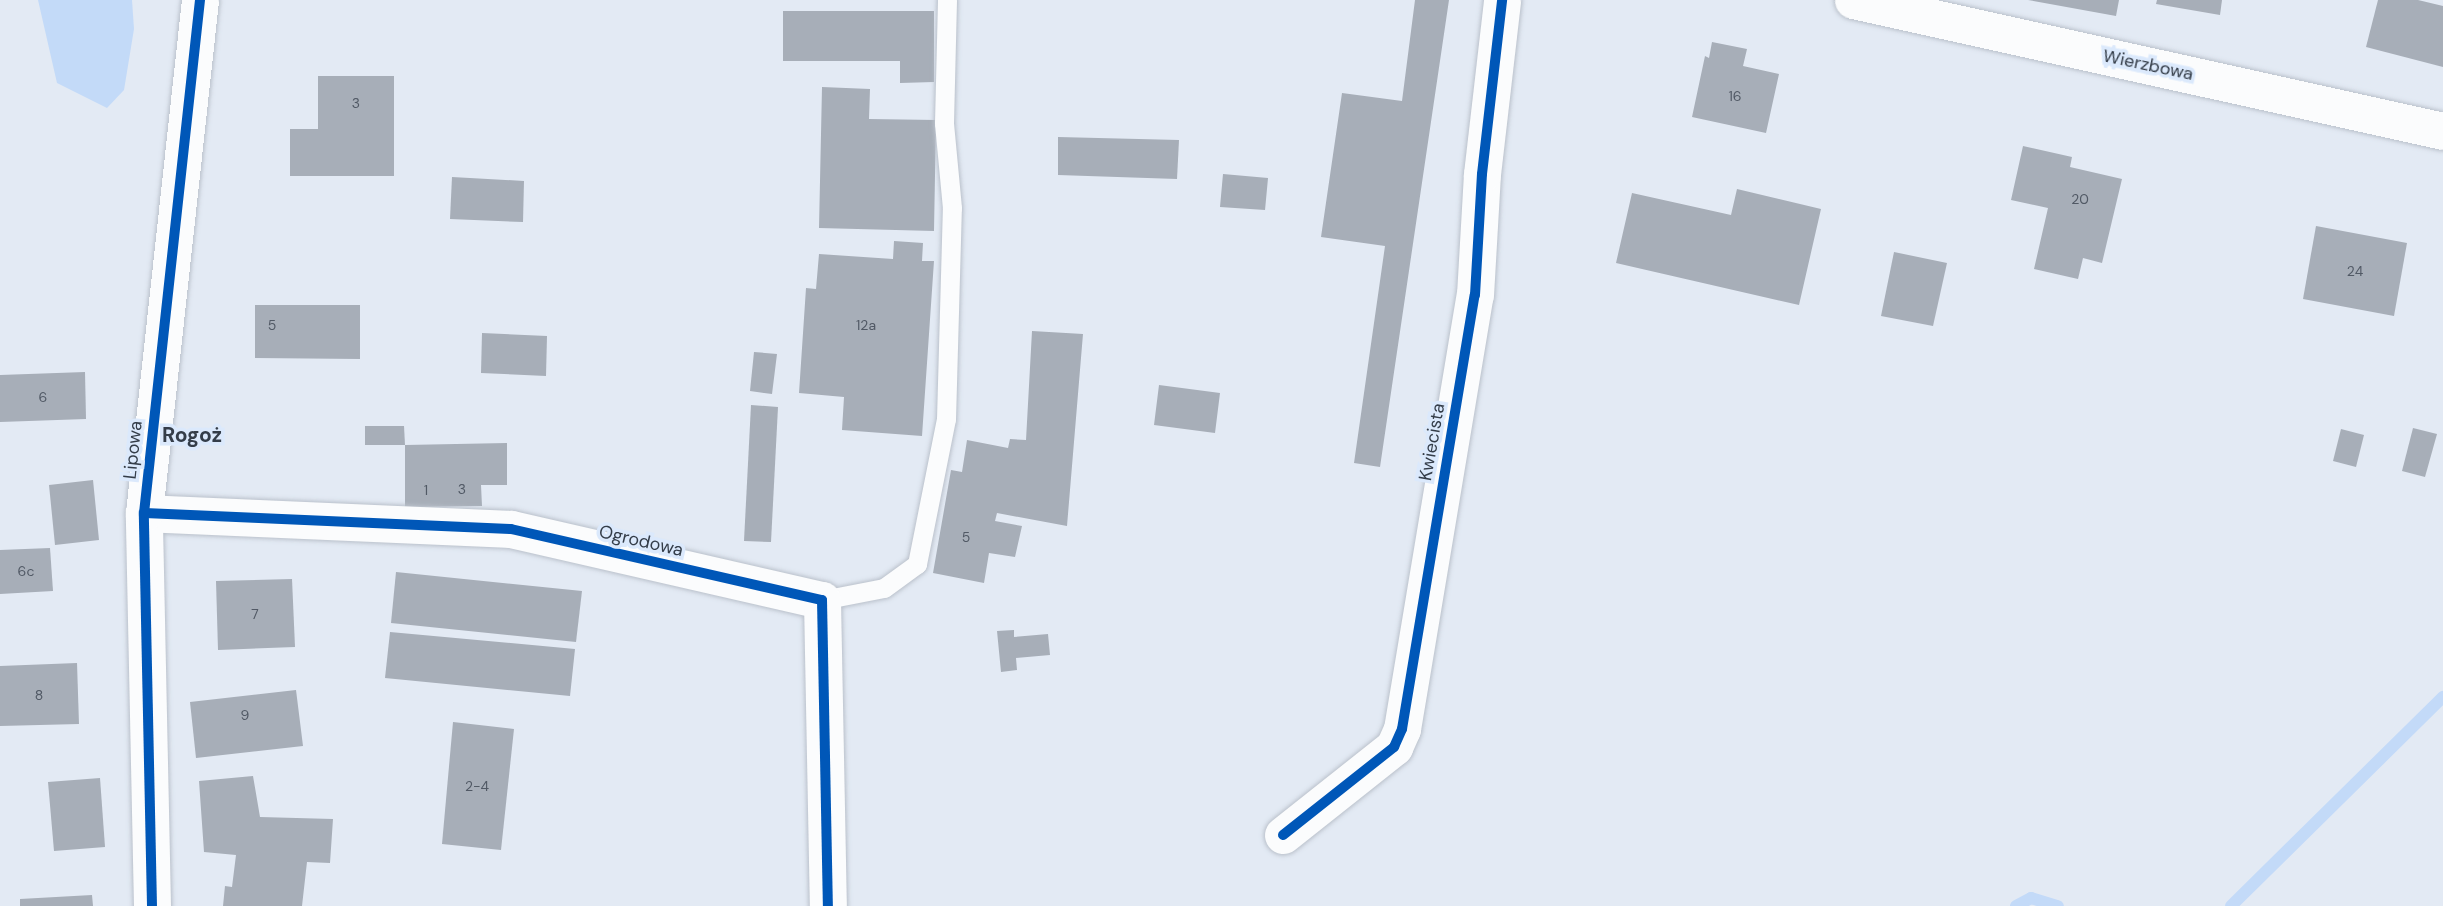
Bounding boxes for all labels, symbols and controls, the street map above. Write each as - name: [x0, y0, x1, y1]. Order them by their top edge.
- street label: Wierzbowa: [2101, 45, 2195, 85]
- house number: 16: [1728, 88, 1742, 104]
- house number: 3: [352, 95, 360, 111]
- house number: 20: [2071, 191, 2089, 207]
- house number: 24: [2347, 263, 2363, 279]
- house number: 5: [268, 317, 276, 333]
- house number: 12a: [856, 317, 876, 333]
- house number: 6: [39, 389, 47, 405]
- street label: Kwiecista: [1415, 402, 1449, 482]
- street label: Lipowa: [119, 420, 147, 480]
- district label: Rogoż: [162, 422, 222, 448]
- house number: 3: [458, 481, 466, 497]
- house number: 1: [424, 482, 428, 498]
- street label: Ogrodowa: [597, 521, 685, 561]
- house number: 5: [962, 529, 970, 545]
- house number: 6c: [18, 563, 34, 579]
- house number: 7: [251, 606, 259, 622]
- house number: 8: [35, 687, 43, 703]
- house number: 9: [241, 707, 249, 723]
- house number: 2-4: [465, 778, 489, 794]

